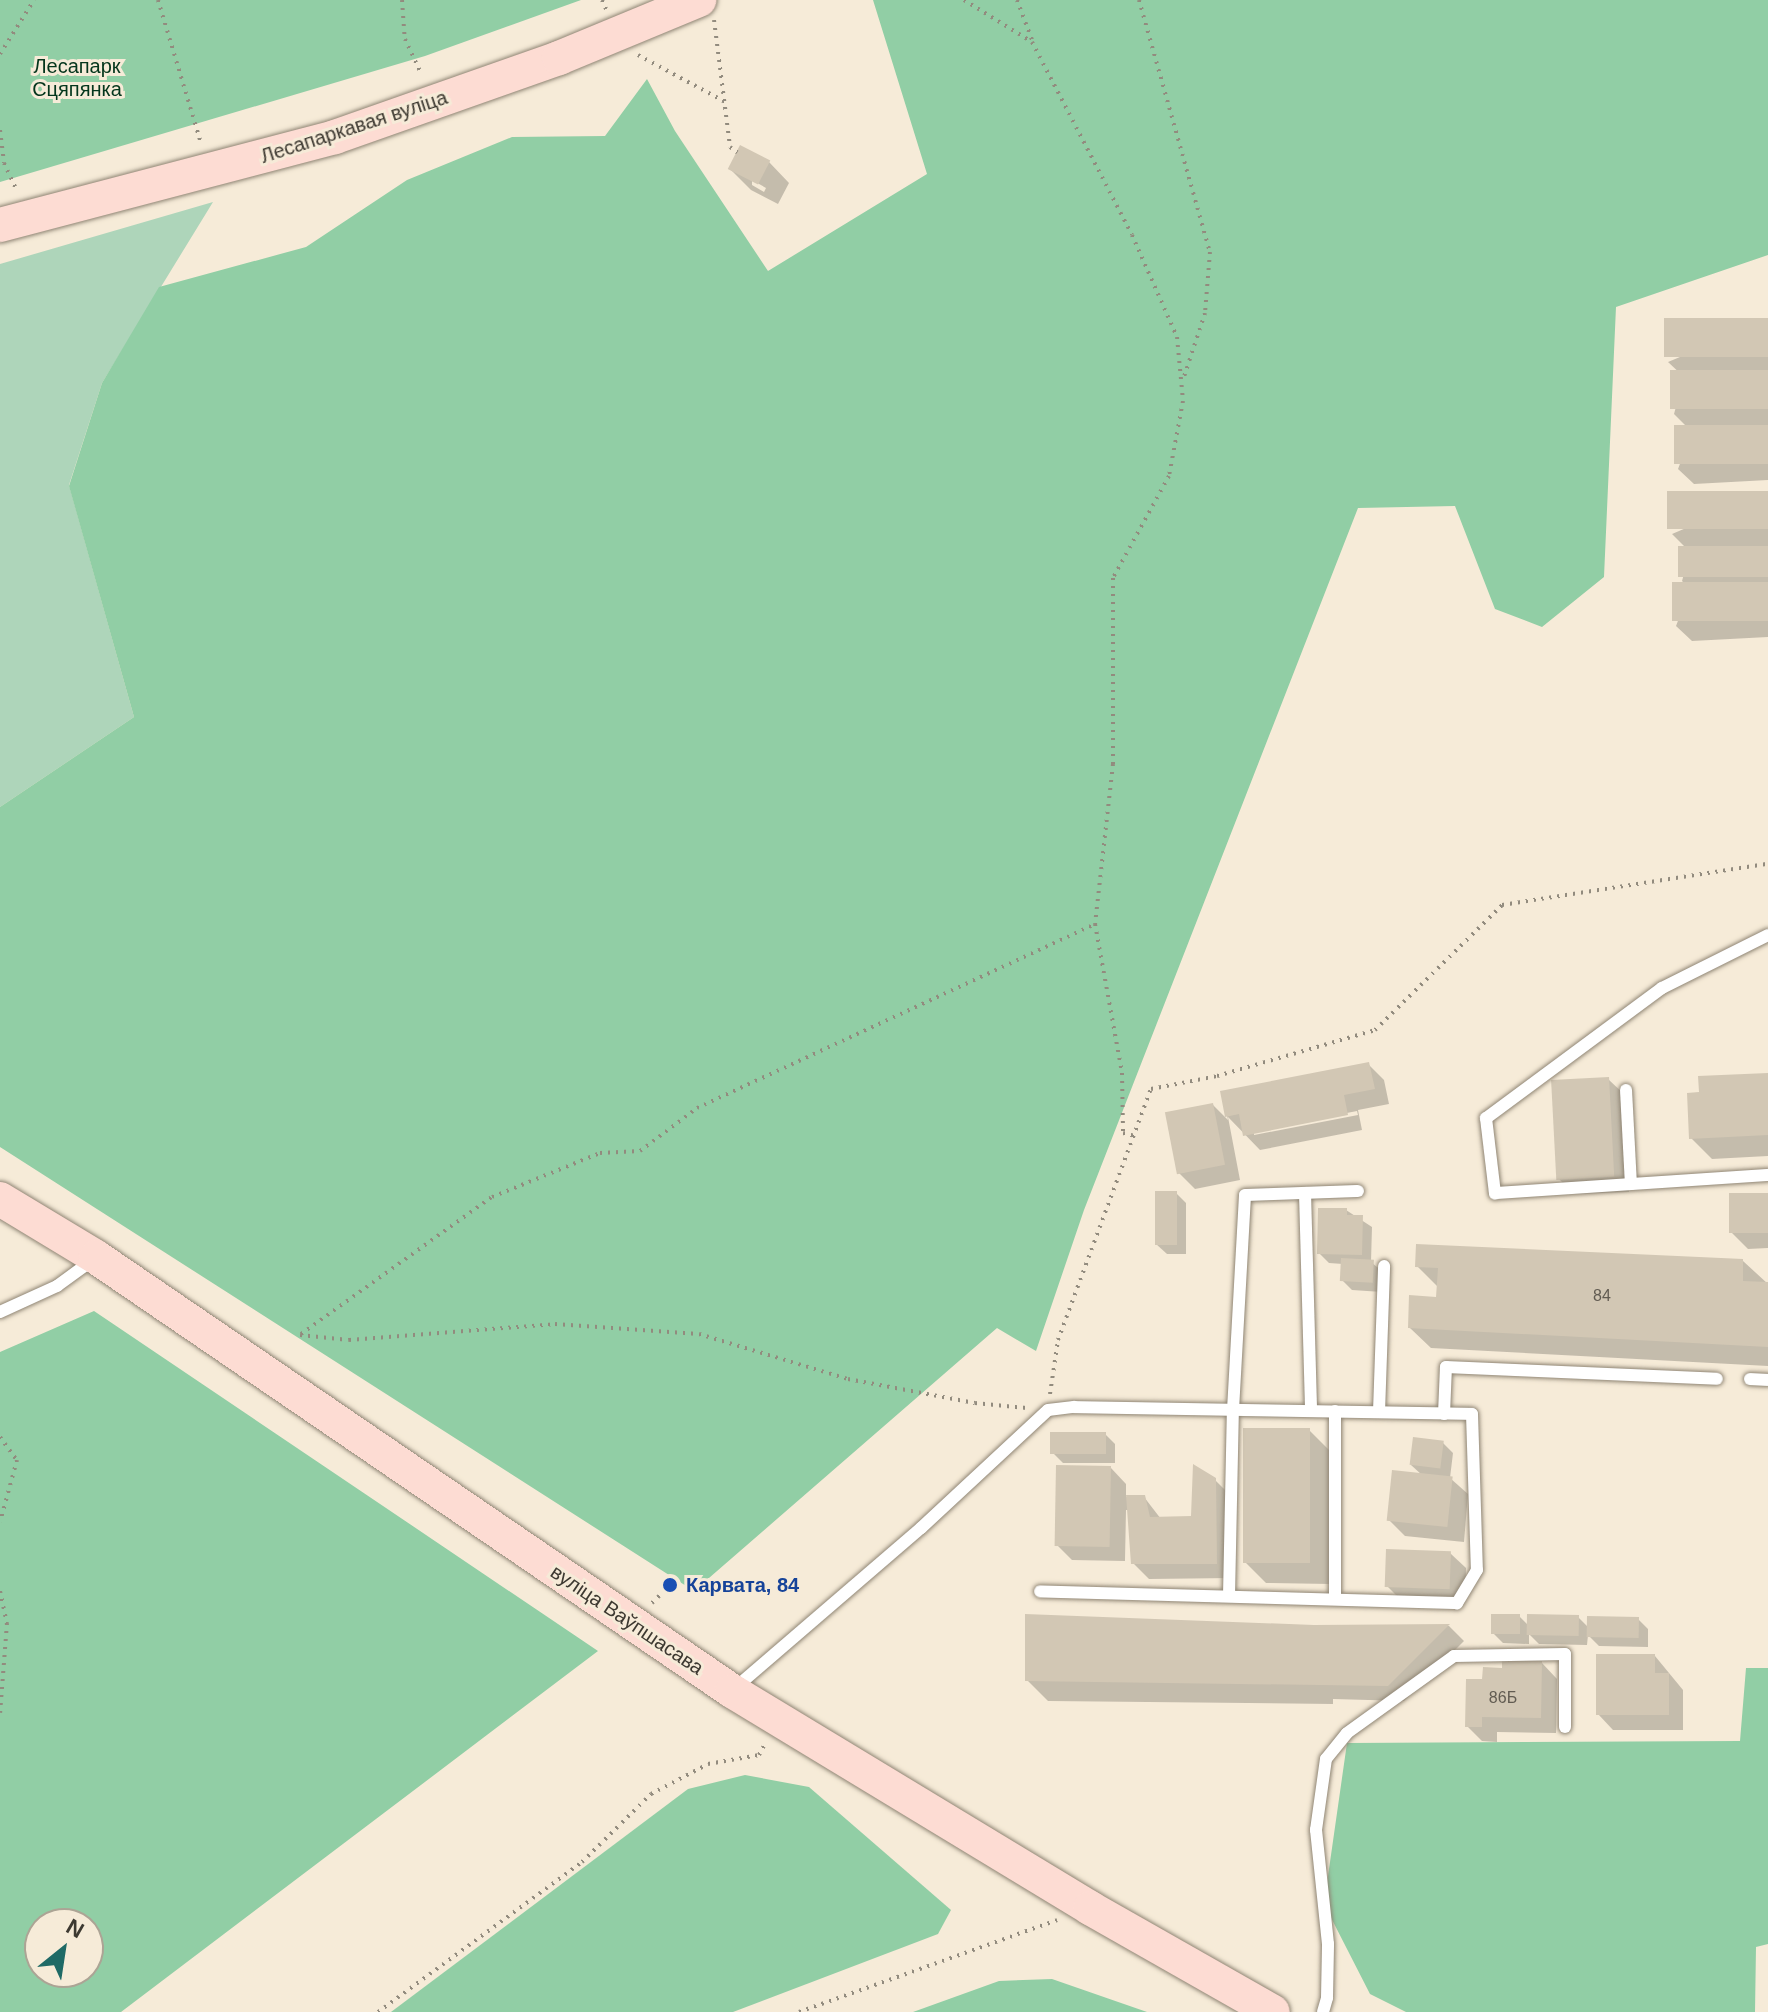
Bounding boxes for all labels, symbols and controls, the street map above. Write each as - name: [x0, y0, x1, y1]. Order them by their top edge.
- park label: Лесапарк Сцяпянка: [32, 54, 122, 101]
- street label: Лесапаркавая вуліца: [258, 85, 450, 169]
- house number: 84: [1593, 1286, 1611, 1306]
- street label: вуліца Ваўпшасава: [546, 1560, 708, 1680]
- place label: Карвата, 84: [686, 1573, 799, 1597]
- marker: Карвата, 84: [661, 1576, 679, 1594]
- house number: 86Б: [1489, 1688, 1517, 1708]
- north arrow: [24, 1908, 104, 1988]
- text: N: [62, 1914, 88, 1943]

